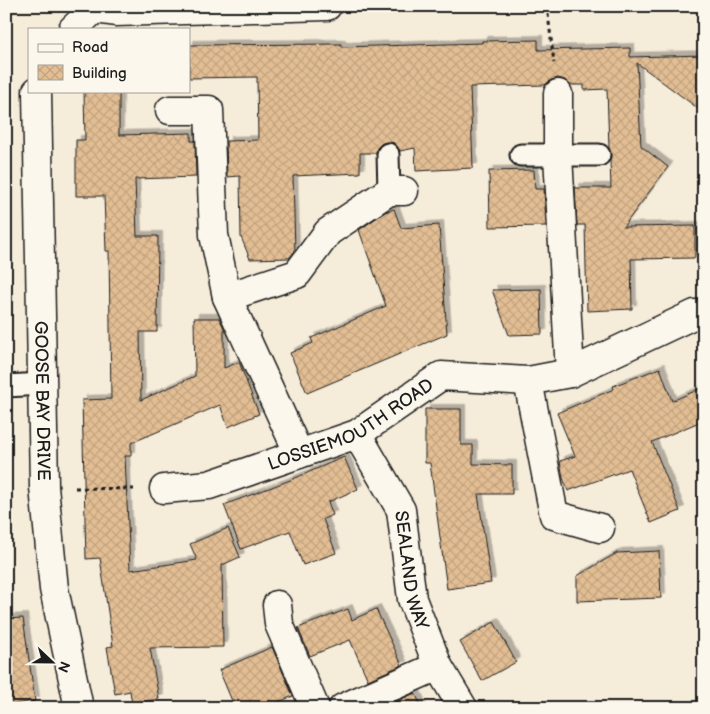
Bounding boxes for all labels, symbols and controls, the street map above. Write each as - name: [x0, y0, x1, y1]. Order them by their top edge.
- legend: [28, 28, 190, 92]
- text: Road: [72, 38, 108, 57]
- text: Building: [72, 64, 127, 83]
- street label: GOOSE BAY DRIVE: [31, 321, 54, 481]
- street label: LOSSIEMOUTH ROAD: [265, 374, 437, 474]
- street label: SEALAND WAY: [391, 509, 434, 633]
- north arrow: [28, 636, 78, 686]
- text: N: [54, 659, 73, 675]

